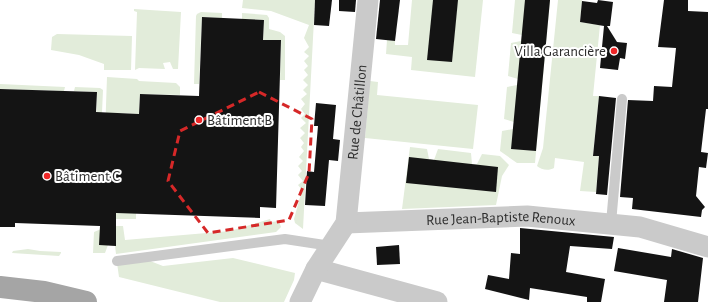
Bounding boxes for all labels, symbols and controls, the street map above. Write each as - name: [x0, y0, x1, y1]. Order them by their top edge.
- place label: Villa Garancière: [514, 44, 606, 59]
- marker: Villa Garancière: [609, 46, 619, 56]
- street label: Rue de Châtillon: [345, 64, 369, 160]
- place label: Bâtiment B: [207, 113, 272, 128]
- marker: Bâtiment B: [194, 115, 204, 125]
- place label: Bâtiment C: [55, 169, 120, 184]
- marker: Bâtiment C: [42, 171, 52, 181]
- street label: Rue Jean-Baptiste Renoux: [426, 208, 577, 228]

